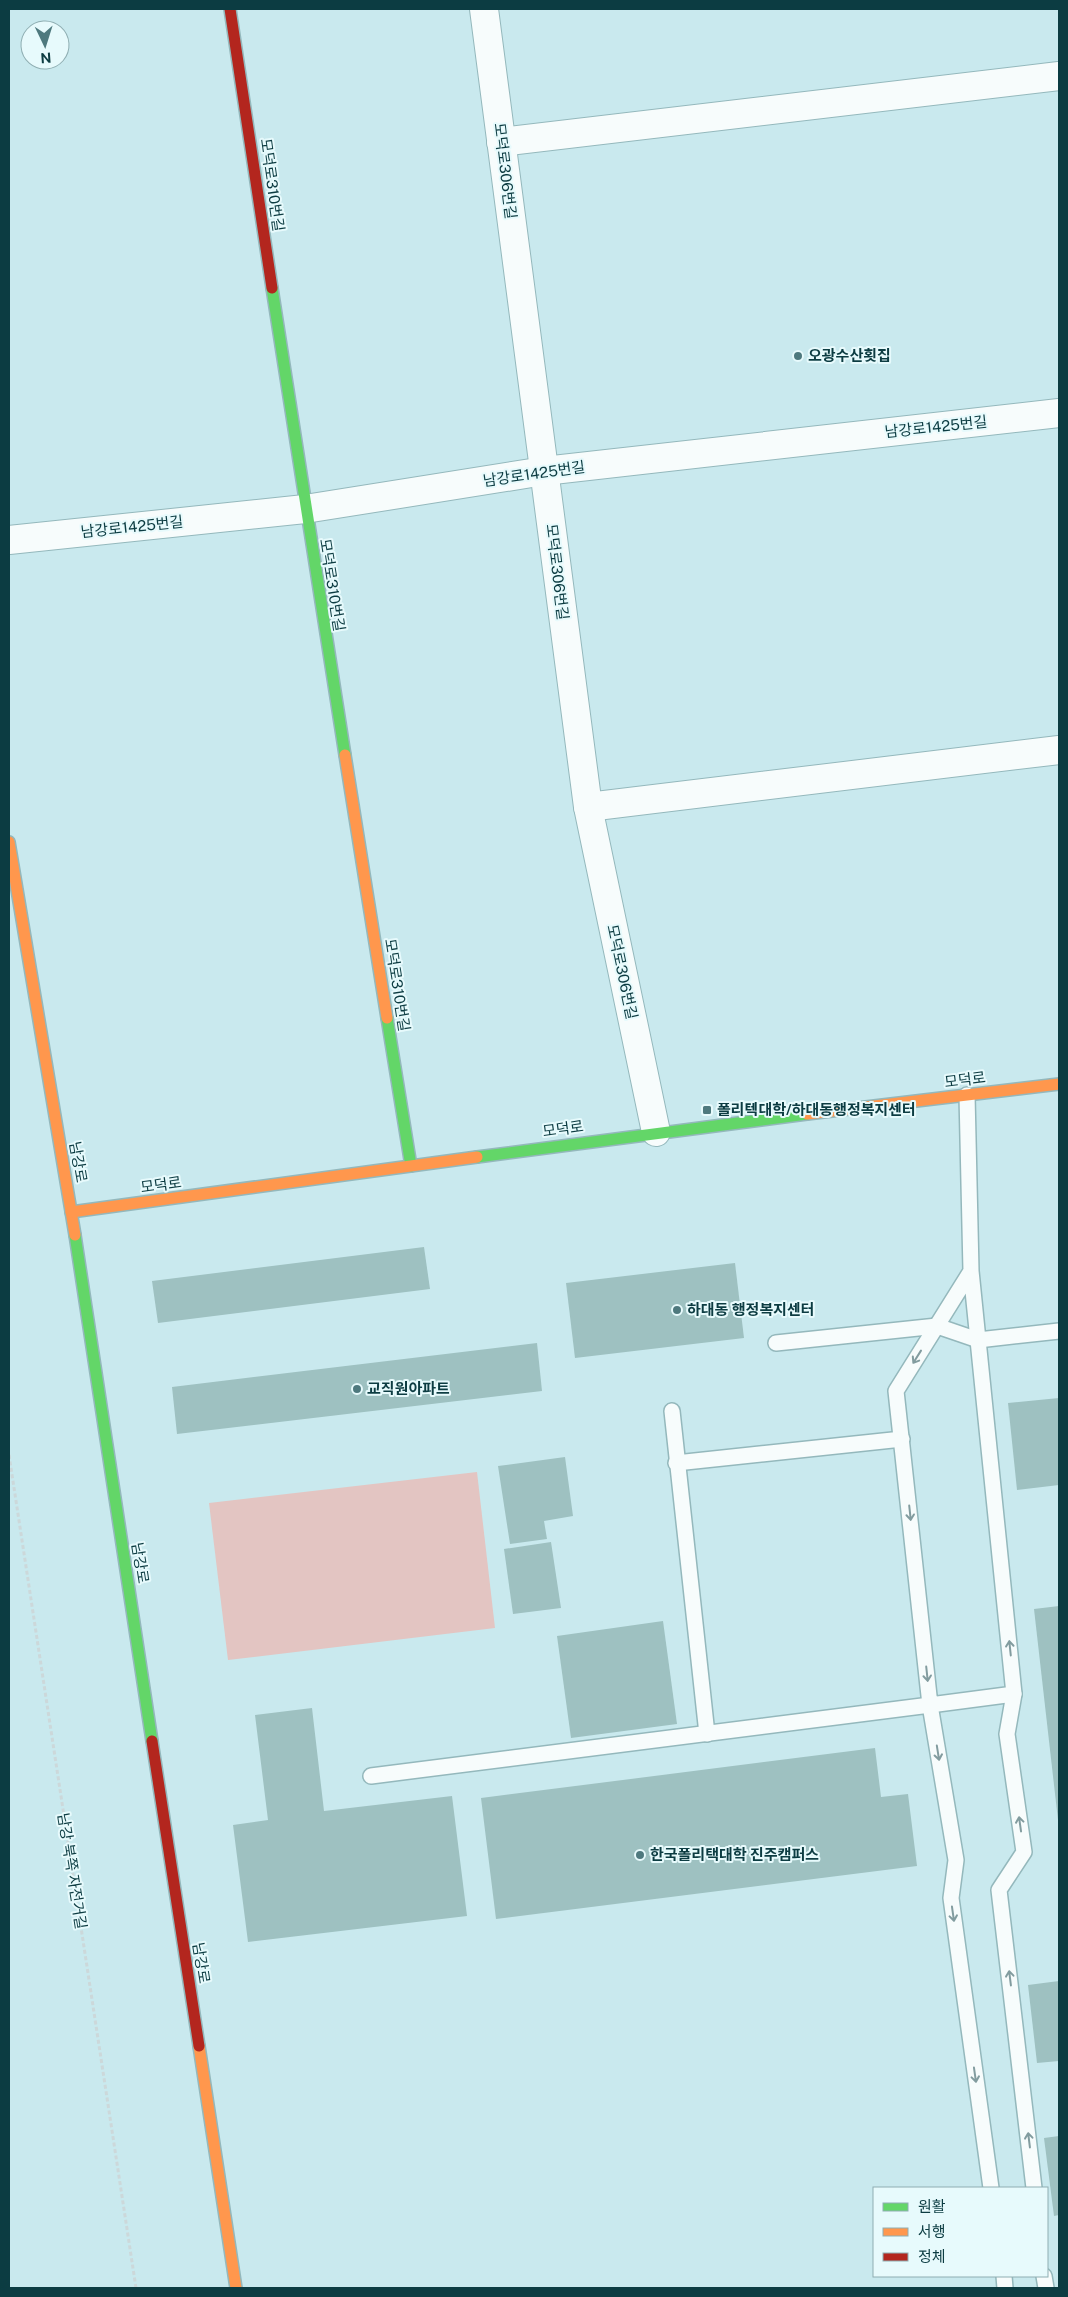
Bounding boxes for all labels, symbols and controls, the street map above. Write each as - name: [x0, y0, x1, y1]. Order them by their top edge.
- north arrow: [20, 20, 70, 70]
- text: N: [40, 50, 52, 66]
- street label: 모덕로306번길: [491, 122, 520, 220]
- street label: 모덕로310번길: [258, 137, 287, 233]
- place label: 오광수산횟집: [808, 347, 891, 364]
- marker: 오광수산횟집: [792, 350, 804, 362]
- street label: 남강로1425번길: [884, 413, 988, 440]
- street label: 남강로1425번길: [482, 458, 586, 489]
- street label: 남강로1425번길: [80, 513, 184, 540]
- street label: 모덕로306번길: [543, 523, 572, 621]
- street label: 모덕로310번길: [317, 537, 348, 633]
- street label: 모덕로306번길: [604, 923, 641, 1021]
- street label: 모덕로310번길: [382, 937, 413, 1033]
- street label: 모덕로: [943, 1069, 987, 1090]
- place label: 폴리텍대학/하대동행정복지센터: [717, 1101, 916, 1118]
- marker: 폴리텍대학/하대동행정복지센터: [701, 1104, 713, 1116]
- street label: 모덕로: [541, 1117, 585, 1140]
- street label: 남강로: [67, 1140, 90, 1184]
- street label: 모덕로: [139, 1173, 183, 1196]
- place label: 하대동 행정복지센터: [687, 1301, 815, 1318]
- marker: 하대동 행정복지센터: [671, 1304, 683, 1316]
- one-way arrow: [912, 1349, 922, 1363]
- place label: 교직원아파트: [367, 1380, 450, 1397]
- marker: 교직원아파트: [351, 1383, 363, 1395]
- one-way arrow: [905, 1504, 914, 1520]
- street label: 남강로: [129, 1541, 152, 1585]
- one-way arrow: [1005, 1640, 1014, 1656]
- one-way arrow: [922, 1666, 932, 1682]
- one-way arrow: [934, 1745, 944, 1761]
- street label: 남강 북쪽 자전거길: [55, 1811, 90, 1930]
- one-way arrow: [1015, 1816, 1025, 1832]
- place label: 한국폴리택대학 진주캠퍼스: [650, 1846, 819, 1863]
- marker: 한국폴리택대학 진주캠퍼스: [634, 1849, 646, 1861]
- one-way arrow: [948, 1905, 958, 1921]
- street label: 남강로: [190, 1941, 213, 1985]
- one-way arrow: [1005, 1971, 1015, 1987]
- one-way arrow: [971, 2066, 981, 2082]
- one-way arrow: [1023, 2132, 1033, 2148]
- legend: [873, 2187, 1048, 2277]
- text: 원활: [918, 2198, 946, 2215]
- text: 서행: [918, 2223, 946, 2240]
- text: 정체: [918, 2248, 946, 2265]

